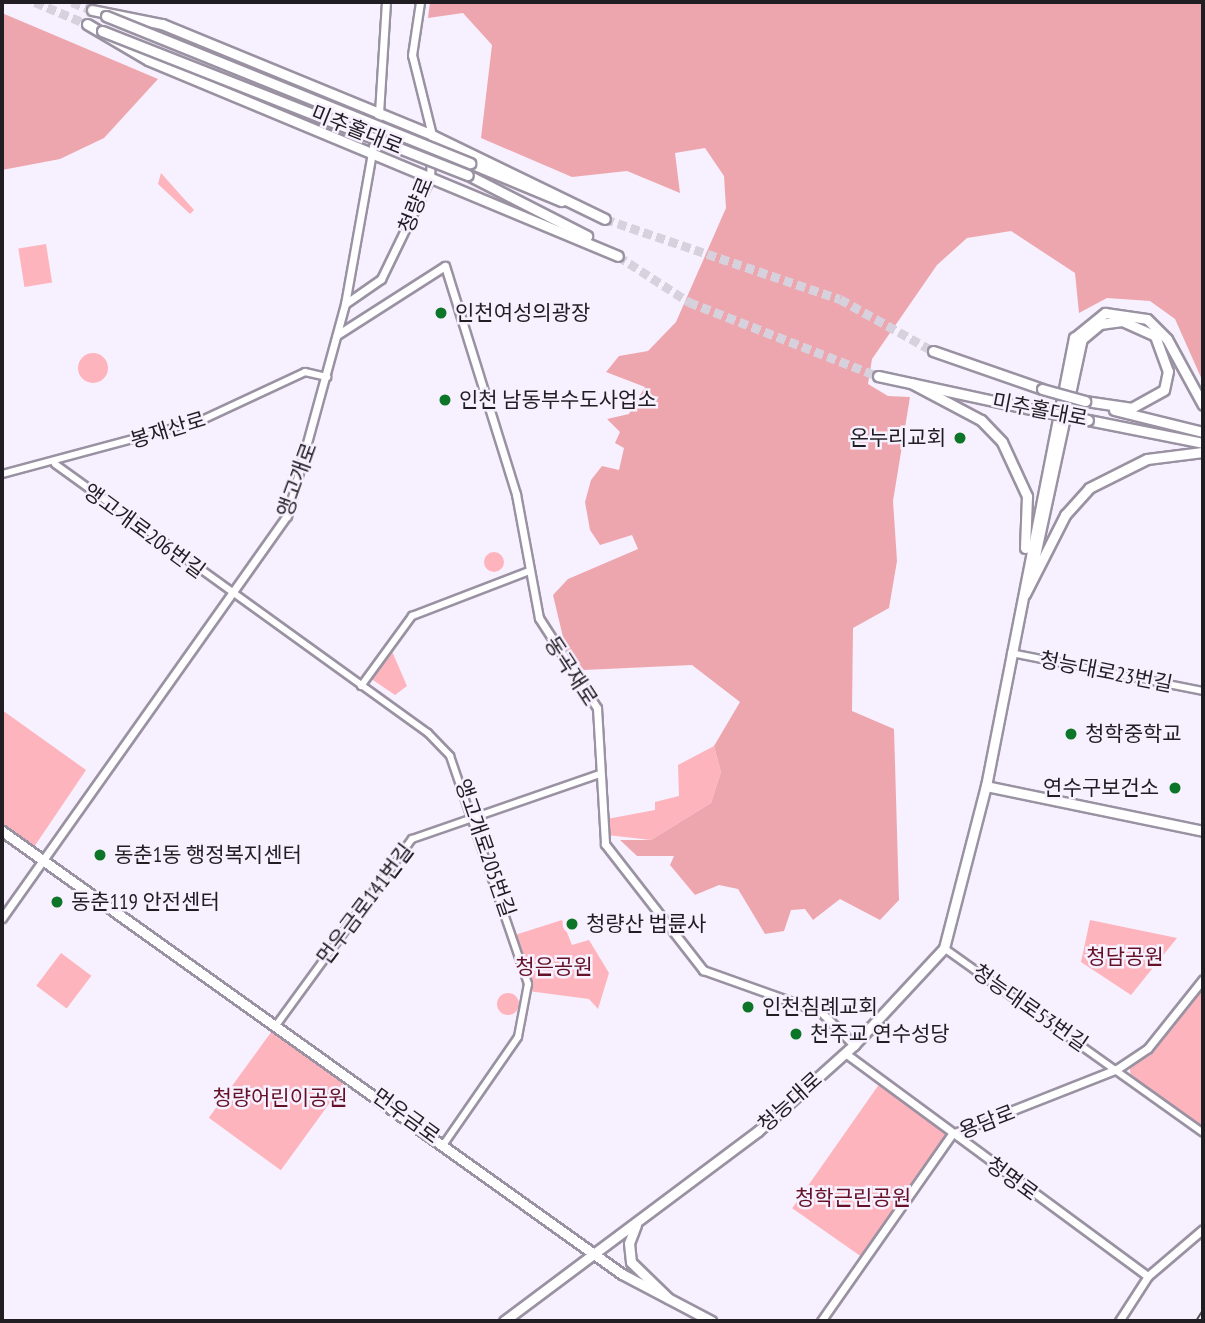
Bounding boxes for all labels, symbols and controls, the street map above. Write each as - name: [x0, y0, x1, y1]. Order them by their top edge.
- street label: 미추홀대로: [307, 100, 407, 160]
- street label: 청량로: [393, 173, 439, 237]
- place label: 인천여성의광장: [455, 300, 590, 326]
- marker: 인천여성의광장: [433, 305, 449, 321]
- place label: 인천 남동부수도사업소: [459, 387, 657, 413]
- street label: 미추홀대로: [990, 388, 1090, 432]
- marker: 인천 남동부수도사업소: [437, 392, 453, 408]
- street label: 봉재산로: [127, 407, 209, 453]
- place label: 온누리교회: [849, 425, 946, 451]
- marker: 온누리교회: [952, 430, 968, 446]
- street label: 앵고개로: [272, 439, 322, 521]
- street label: 앵고개로206번길: [78, 478, 210, 584]
- street label: 동곡재로: [539, 632, 603, 710]
- street label: 청능대로23번길: [1037, 647, 1175, 697]
- place label: 청학중학교: [1085, 721, 1182, 747]
- marker: 청학중학교: [1063, 726, 1079, 742]
- place label: 연수구보건소: [1043, 775, 1159, 801]
- street label: 앵고개로205번길: [450, 776, 520, 920]
- marker: 연수구보건소: [1165, 778, 1185, 798]
- street label: 먼우금로141번길: [312, 839, 418, 969]
- place label: 동춘1동 행정복지센터: [114, 842, 302, 868]
- marker: 동춘1동 행정복지센터: [92, 847, 108, 863]
- place label: 동춘119 안전센터: [71, 889, 220, 915]
- marker: 동춘119 안전센터: [49, 894, 65, 910]
- place label: 청량산 법륜사: [586, 911, 706, 937]
- marker: 청량산 법륜사: [564, 916, 580, 932]
- park label: 청담공원: [1086, 944, 1164, 970]
- park label: 청은공원: [515, 954, 593, 980]
- street label: 청능대로53번길: [968, 959, 1092, 1057]
- place label: 인천침례교회: [762, 994, 878, 1020]
- marker: 인천침례교회: [740, 999, 756, 1015]
- place label: 천주교 연수성당: [810, 1021, 950, 1047]
- marker: 천주교 연수성당: [788, 1026, 804, 1042]
- street label: 청능대로: [753, 1067, 827, 1137]
- street label: 먼우금로: [367, 1083, 445, 1149]
- park label: 청량어린이공원: [212, 1085, 348, 1111]
- street label: 용담로: [955, 1100, 1019, 1144]
- street label: 청명로: [981, 1152, 1043, 1206]
- park label: 청학근린공원: [795, 1185, 911, 1211]

